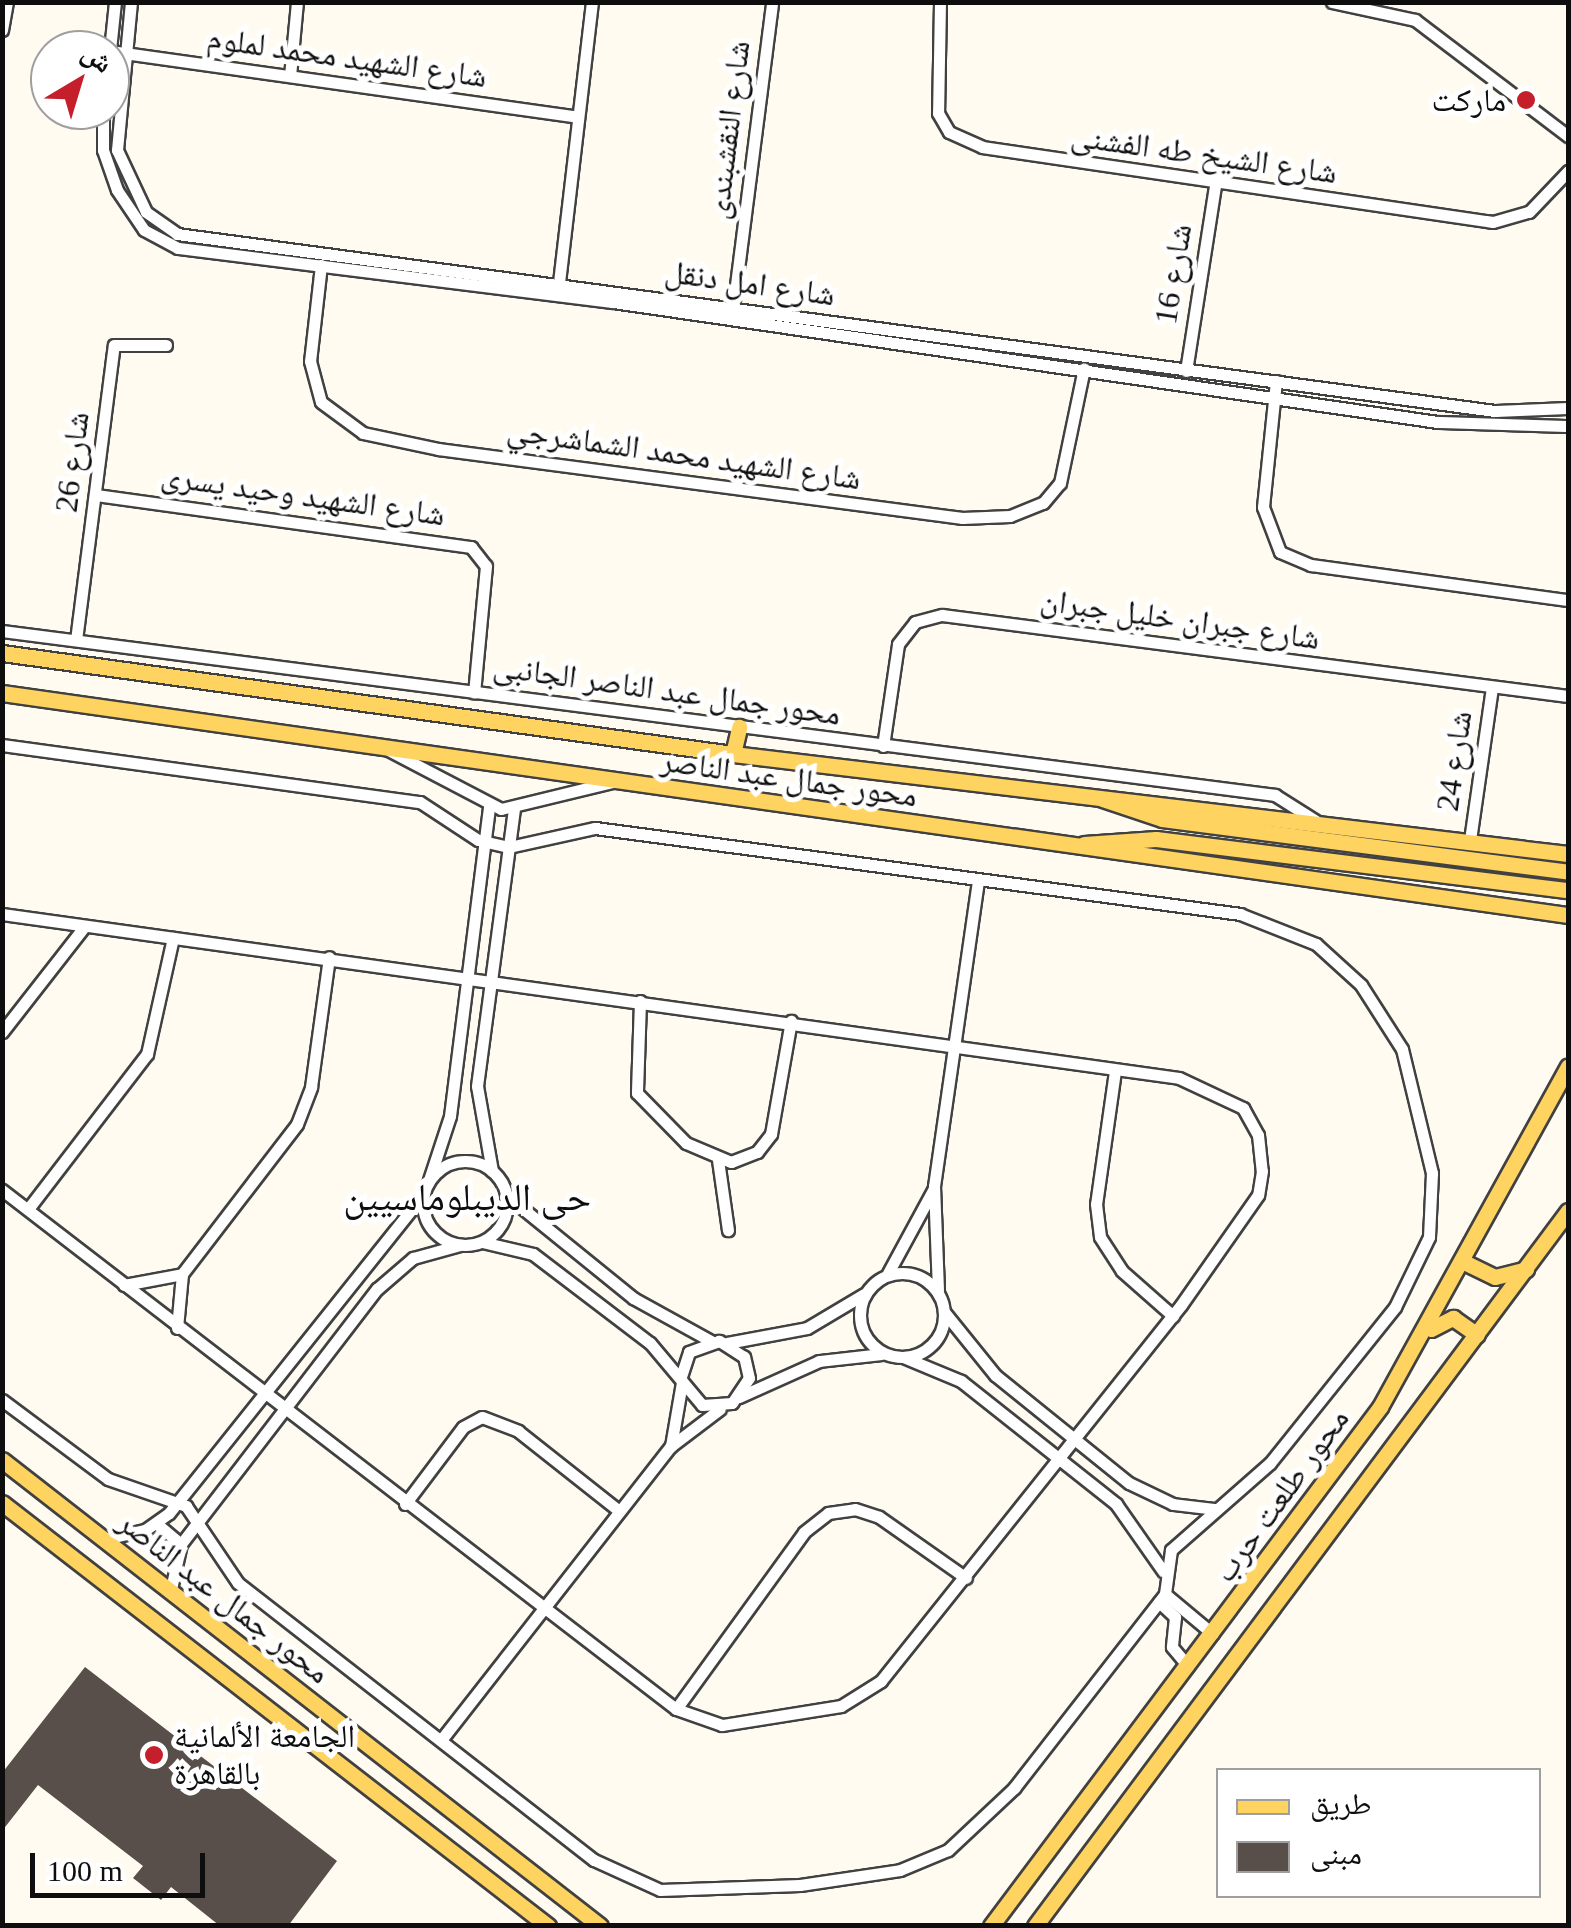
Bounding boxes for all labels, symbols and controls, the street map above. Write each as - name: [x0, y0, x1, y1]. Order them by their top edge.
- street label: شارع الشهيد محمد لملوم: [205, 18, 489, 96]
- north arrow: [30, 30, 130, 130]
- text: ش: [76, 36, 119, 79]
- street label: شارع النقشبندى: [698, 38, 758, 222]
- place label: ماركت: [1432, 81, 1506, 119]
- marker: ماركت: [1515, 89, 1537, 111]
- street label: شارع الشيخ طه الفشنى: [1069, 116, 1339, 192]
- street label: شارع 16: [1146, 221, 1200, 327]
- street label: شارع امل دنقل: [663, 252, 837, 314]
- street label: شارع 26: [47, 410, 97, 514]
- street label: شارع الشهيد محمد الشماشرجي: [505, 410, 863, 498]
- street label: شارع الشهيد وحيد يسرى: [159, 456, 447, 534]
- street label: شارع جبران خليل جبران: [1038, 580, 1322, 658]
- street label: محور جمال عبد الناصر الجانبى: [491, 647, 843, 733]
- street label: شارع 24: [1428, 708, 1480, 814]
- street label: محور جمال عبد الناصر: [658, 741, 920, 815]
- district label: حى الديبلوماسيين: [343, 1175, 591, 1221]
- street label: محور طلعت حرب: [1205, 1401, 1357, 1589]
- street label: محور جمال عبد الناصر: [110, 1502, 338, 1692]
- place label: الجامعة الألمانية بالقاهرة: [174, 1718, 355, 1793]
- marker: الجامعة الألمانية بالقاهرة: [143, 1744, 165, 1766]
- legend: [1216, 1768, 1541, 1898]
- text: طريق: [1310, 1787, 1371, 1820]
- scale bar: [35, 1833, 210, 1895]
- text: مبنى: [1310, 1837, 1362, 1870]
- text: 100 m: [47, 1854, 123, 1887]

